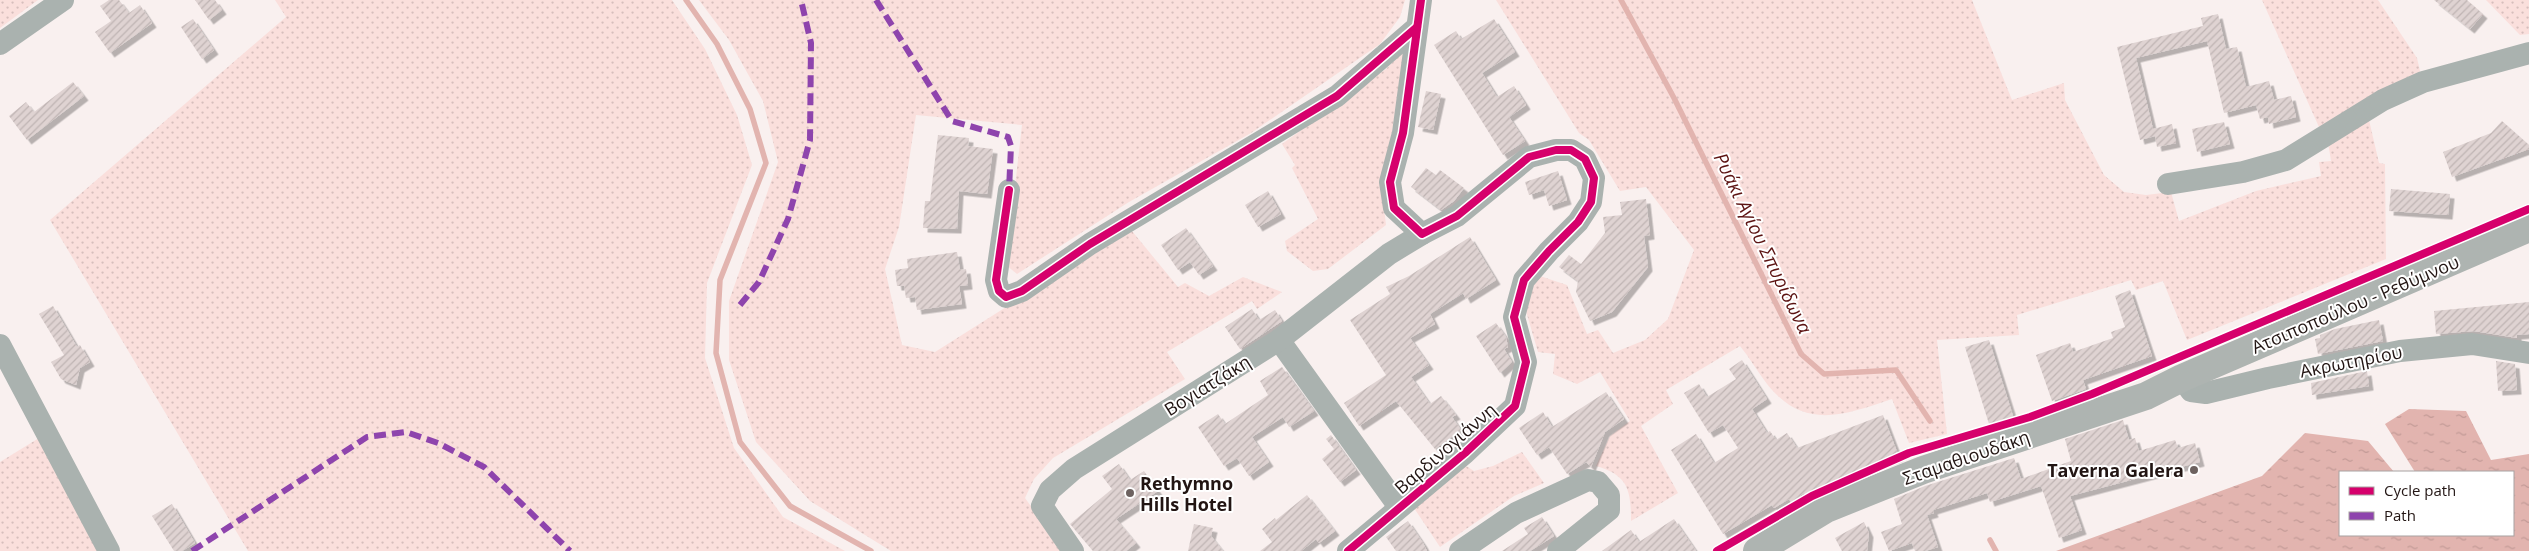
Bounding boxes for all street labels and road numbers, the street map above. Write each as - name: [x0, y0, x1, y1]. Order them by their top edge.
- street label: Ατσιποπούλου - Ρεθύμνου: [2248, 249, 2462, 359]
- street label: Ακρωτηρίου: [2298, 339, 2404, 383]
- street label: Βογιατζάκη: [1159, 349, 1255, 421]
- street label: Βαρδινογιάννη: [1389, 397, 1501, 499]
- street label: Σταμαθιουδάκη: [1899, 424, 2033, 490]

